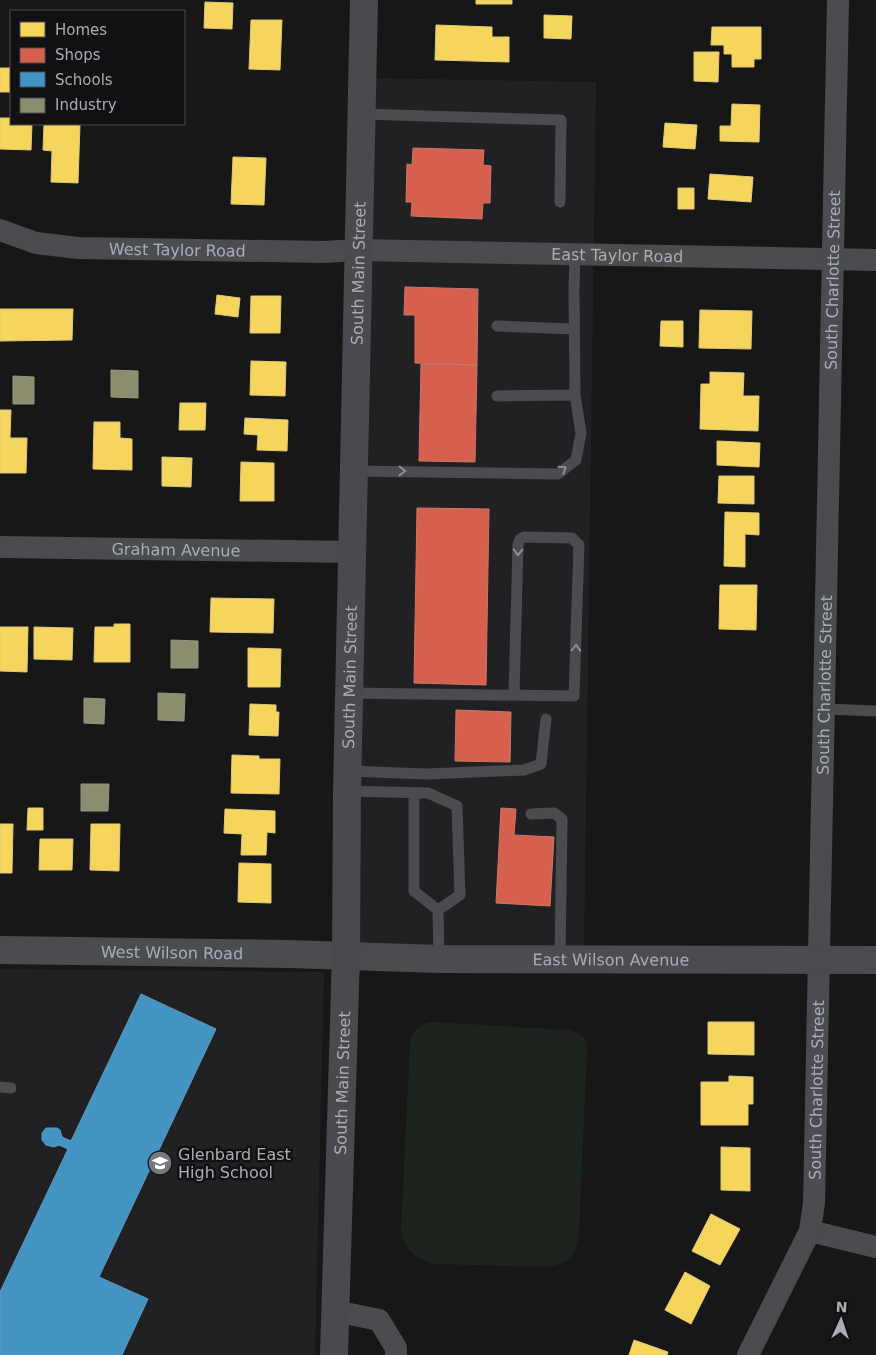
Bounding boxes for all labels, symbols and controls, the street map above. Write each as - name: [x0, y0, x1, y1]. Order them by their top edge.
- legend: [10, 10, 185, 125]
- text: Homes: [55, 21, 107, 39]
- text: Shops: [55, 46, 101, 64]
- text: Schools: [55, 71, 113, 89]
- text: Industry: [55, 96, 117, 114]
- street label: South Charlotte Street: [821, 190, 844, 370]
- street label: South Main Street: [347, 201, 369, 345]
- street label: West Taylor Road: [109, 239, 246, 260]
- street label: East Taylor Road: [551, 244, 684, 266]
- one-way arrow: [399, 466, 407, 476]
- one-way arrow: [558, 466, 567, 475]
- street label: Graham Avenue: [111, 539, 241, 560]
- one-way arrow: [512, 549, 523, 557]
- street label: South Charlotte Street: [813, 595, 836, 775]
- street label: South Main Street: [338, 605, 360, 749]
- one-way arrow: [571, 643, 581, 651]
- street label: West Wilson Road: [101, 942, 243, 963]
- street label: East Wilson Avenue: [532, 950, 689, 969]
- street label: South Charlotte Street: [805, 1000, 828, 1180]
- street label: South Main Street: [331, 1011, 354, 1155]
- place label: Glenbard East High School: [178, 1145, 291, 1182]
- school or university icon: Glenbard East High School: [147, 1150, 173, 1176]
- north arrow: [816, 1295, 866, 1345]
- text: N: [835, 1299, 848, 1315]

